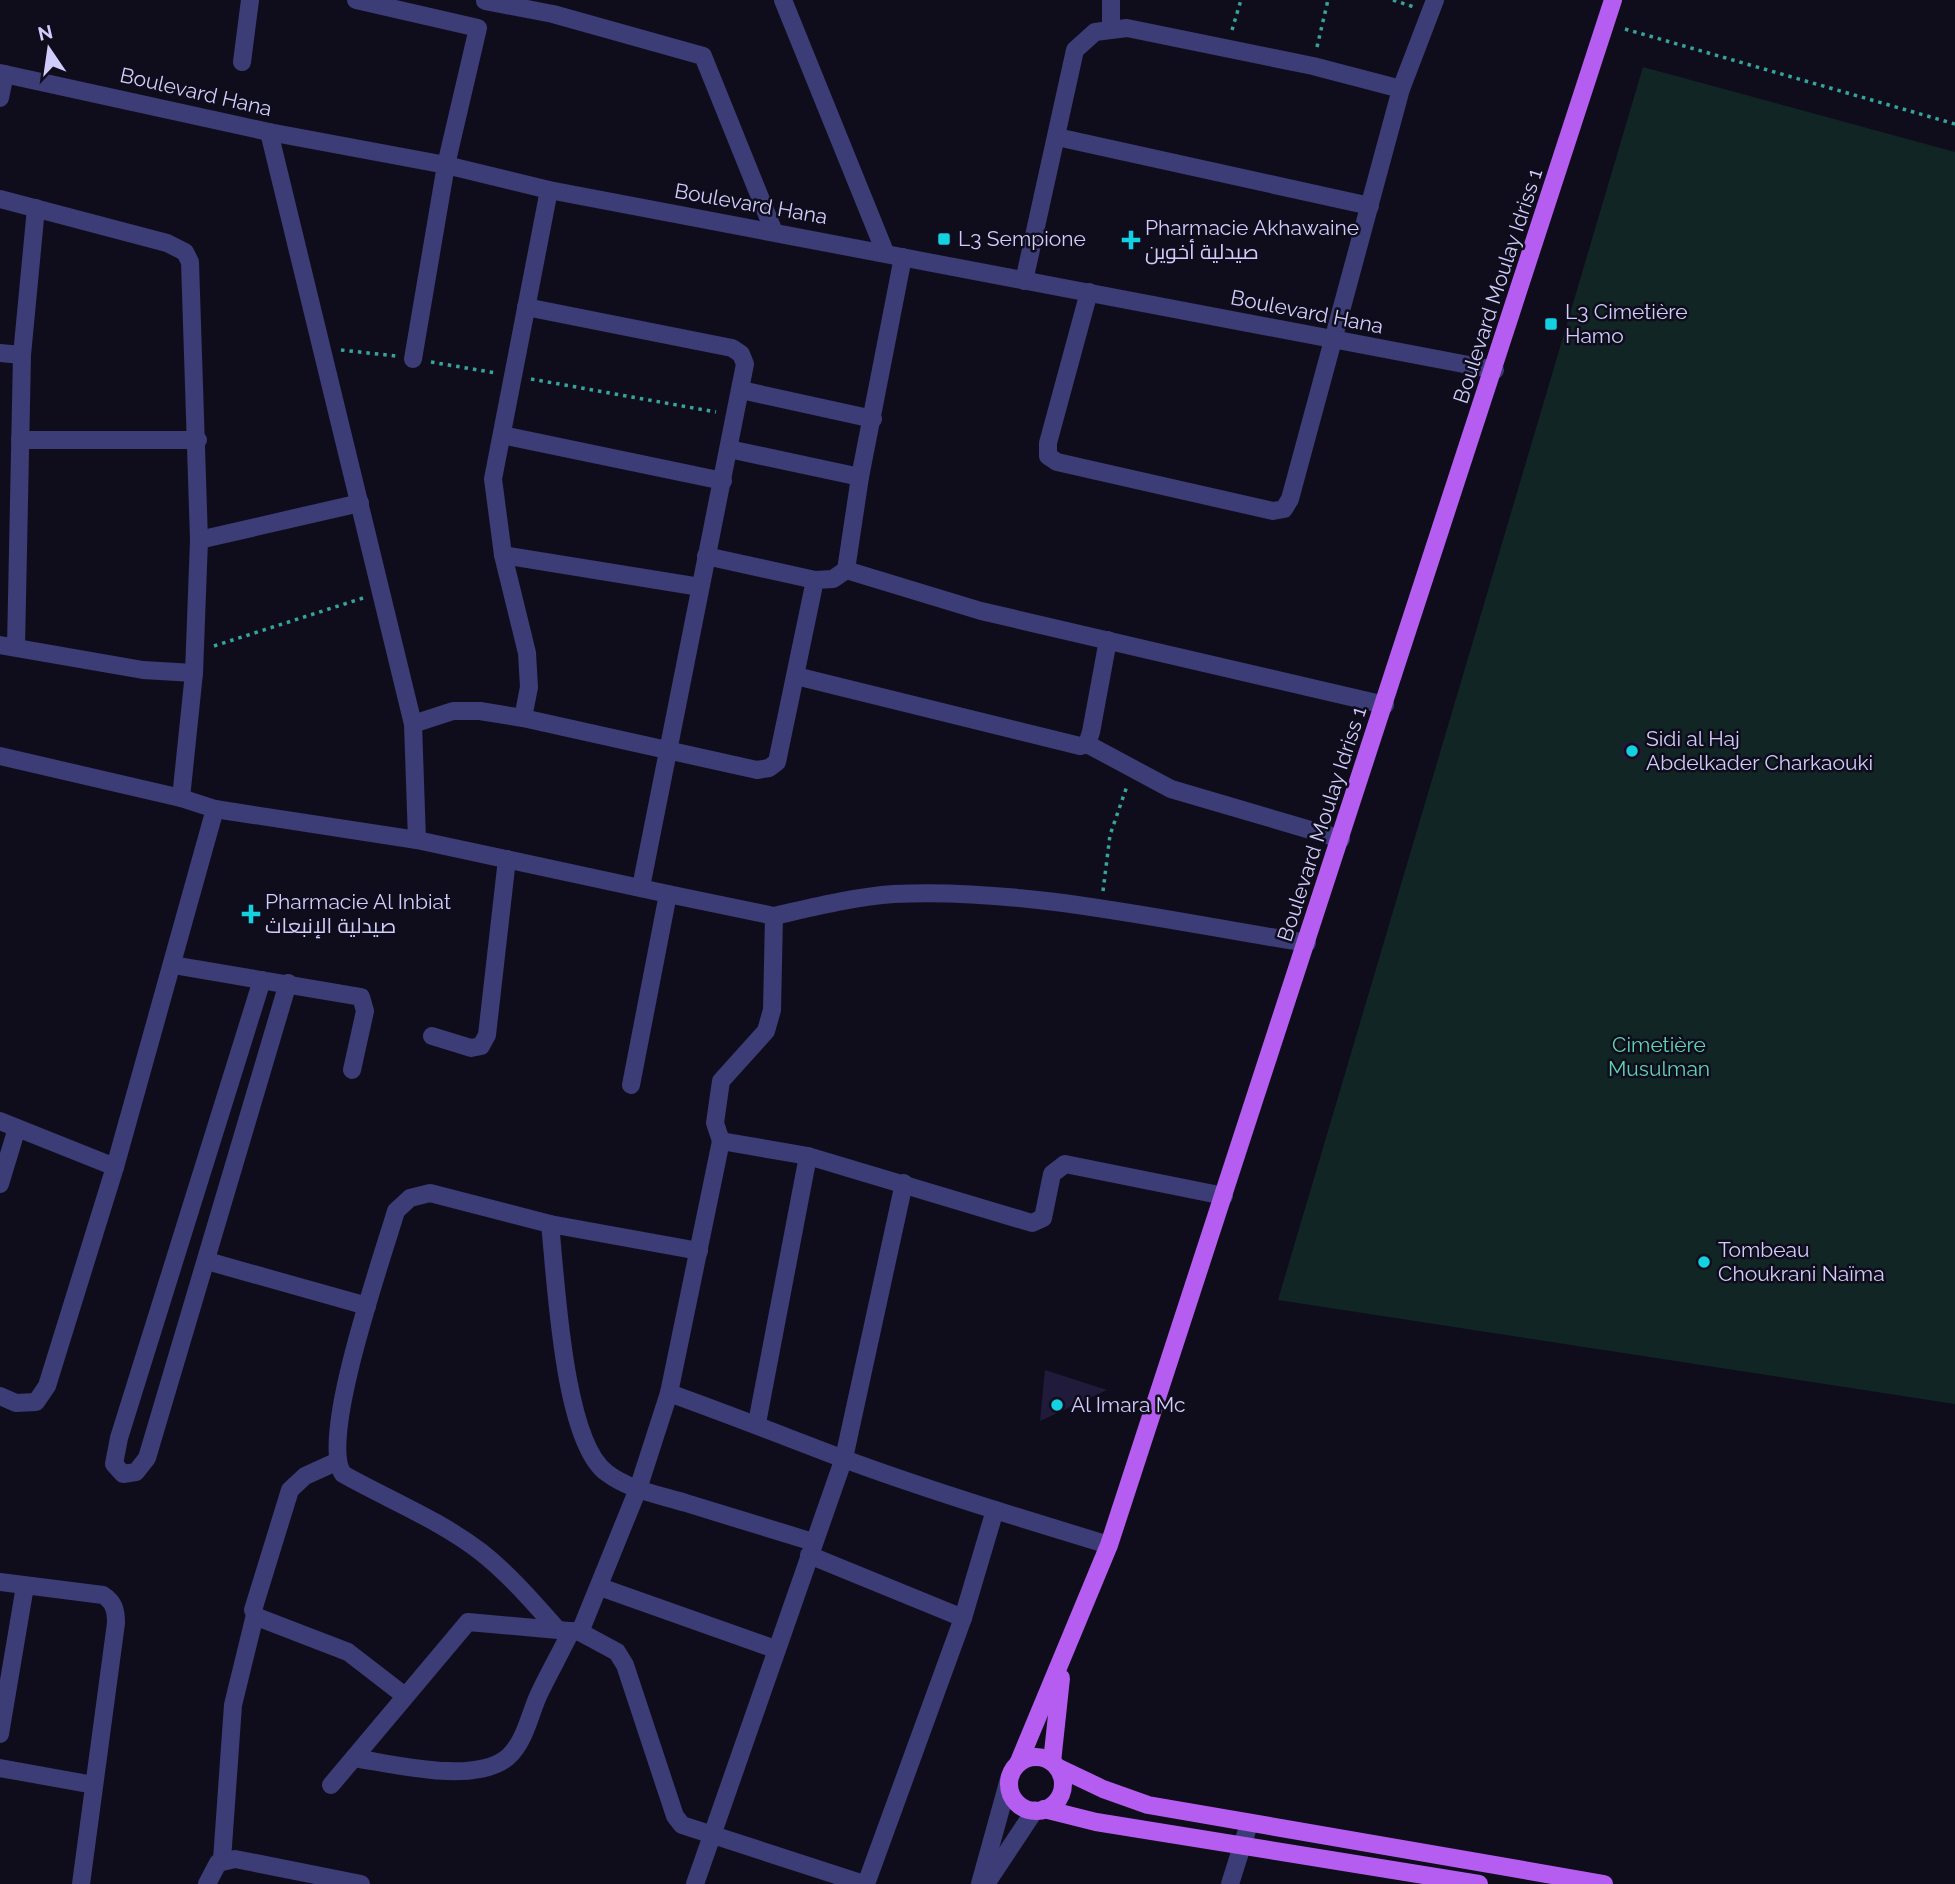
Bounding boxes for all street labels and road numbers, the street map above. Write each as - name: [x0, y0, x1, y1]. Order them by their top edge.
- street label: Boulevard Hana: [118, 62, 274, 121]
- street label: Boulevard Moulay Idriss 1: [1448, 165, 1547, 406]
- street label: Boulevard Hana: [673, 178, 830, 229]
- street label: Boulevard Hana: [1229, 284, 1386, 339]
- street label: Boulevard Moulay Idriss 1: [1272, 703, 1371, 944]

